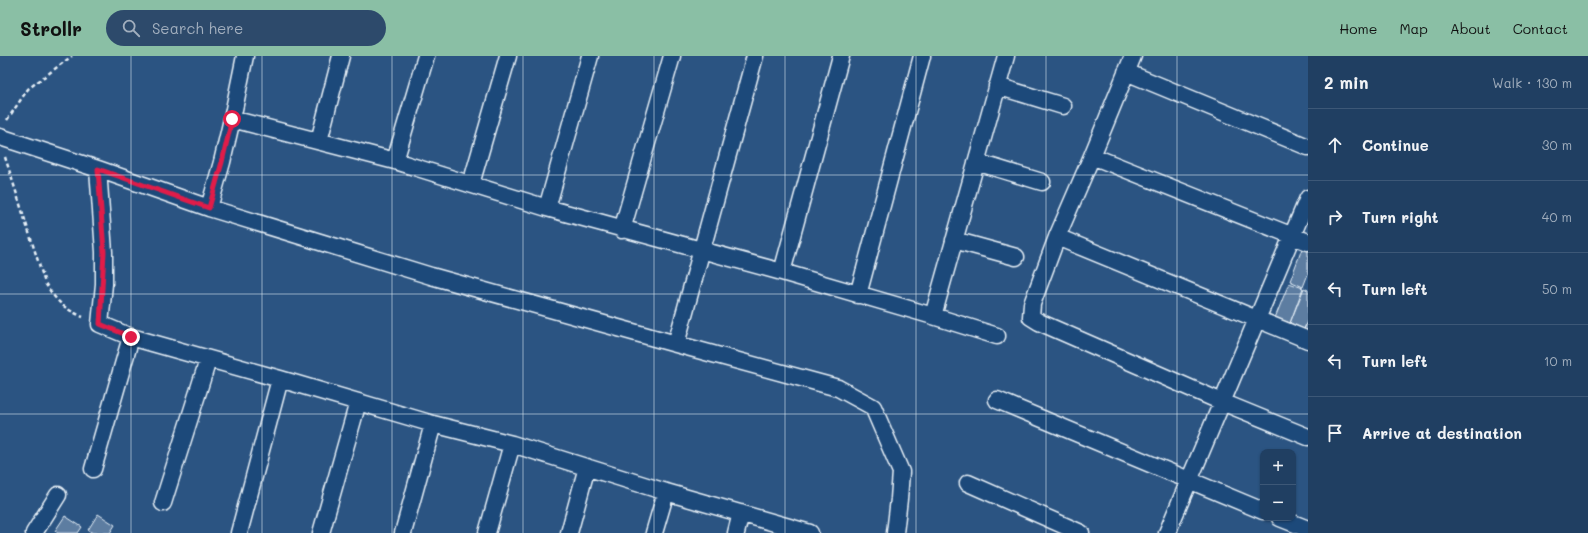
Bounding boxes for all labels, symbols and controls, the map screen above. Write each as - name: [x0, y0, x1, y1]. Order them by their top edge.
- search box: [106, 10, 386, 46]
- text: Strollr: [20, 16, 82, 41]
- icon: search: [120, 17, 142, 39]
- text: Search here: [152, 18, 243, 38]
- text: Home: [1339, 19, 1377, 38]
- text: Map: [1399, 19, 1428, 38]
- text: About: [1450, 19, 1491, 38]
- text: Contact: [1513, 19, 1568, 38]
- text: 2 min: [1324, 71, 1369, 93]
- text: Walk · 130 m: [1492, 74, 1572, 91]
- route start: [223, 110, 241, 128]
- icon: ahead: [1324, 134, 1346, 156]
- text: Continue: [1362, 135, 1429, 155]
- text: 30 m: [1542, 136, 1572, 153]
- icon: right: [1324, 206, 1346, 228]
- text: Turn right: [1362, 207, 1439, 227]
- text: 40 m: [1542, 208, 1572, 225]
- icon: left: [1324, 278, 1346, 300]
- text: Turn left: [1362, 279, 1427, 299]
- text: 50 m: [1542, 280, 1572, 297]
- route end: [122, 328, 140, 346]
- icon: left: [1324, 350, 1346, 372]
- text: Turn left: [1362, 351, 1427, 371]
- text: 10 m: [1544, 352, 1572, 369]
- icon: arrive: [1324, 422, 1346, 444]
- text: Arrive at destination: [1362, 423, 1522, 443]
- map controls: [1260, 449, 1296, 521]
- button: +: [1260, 449, 1296, 485]
- button: −: [1260, 485, 1296, 521]

